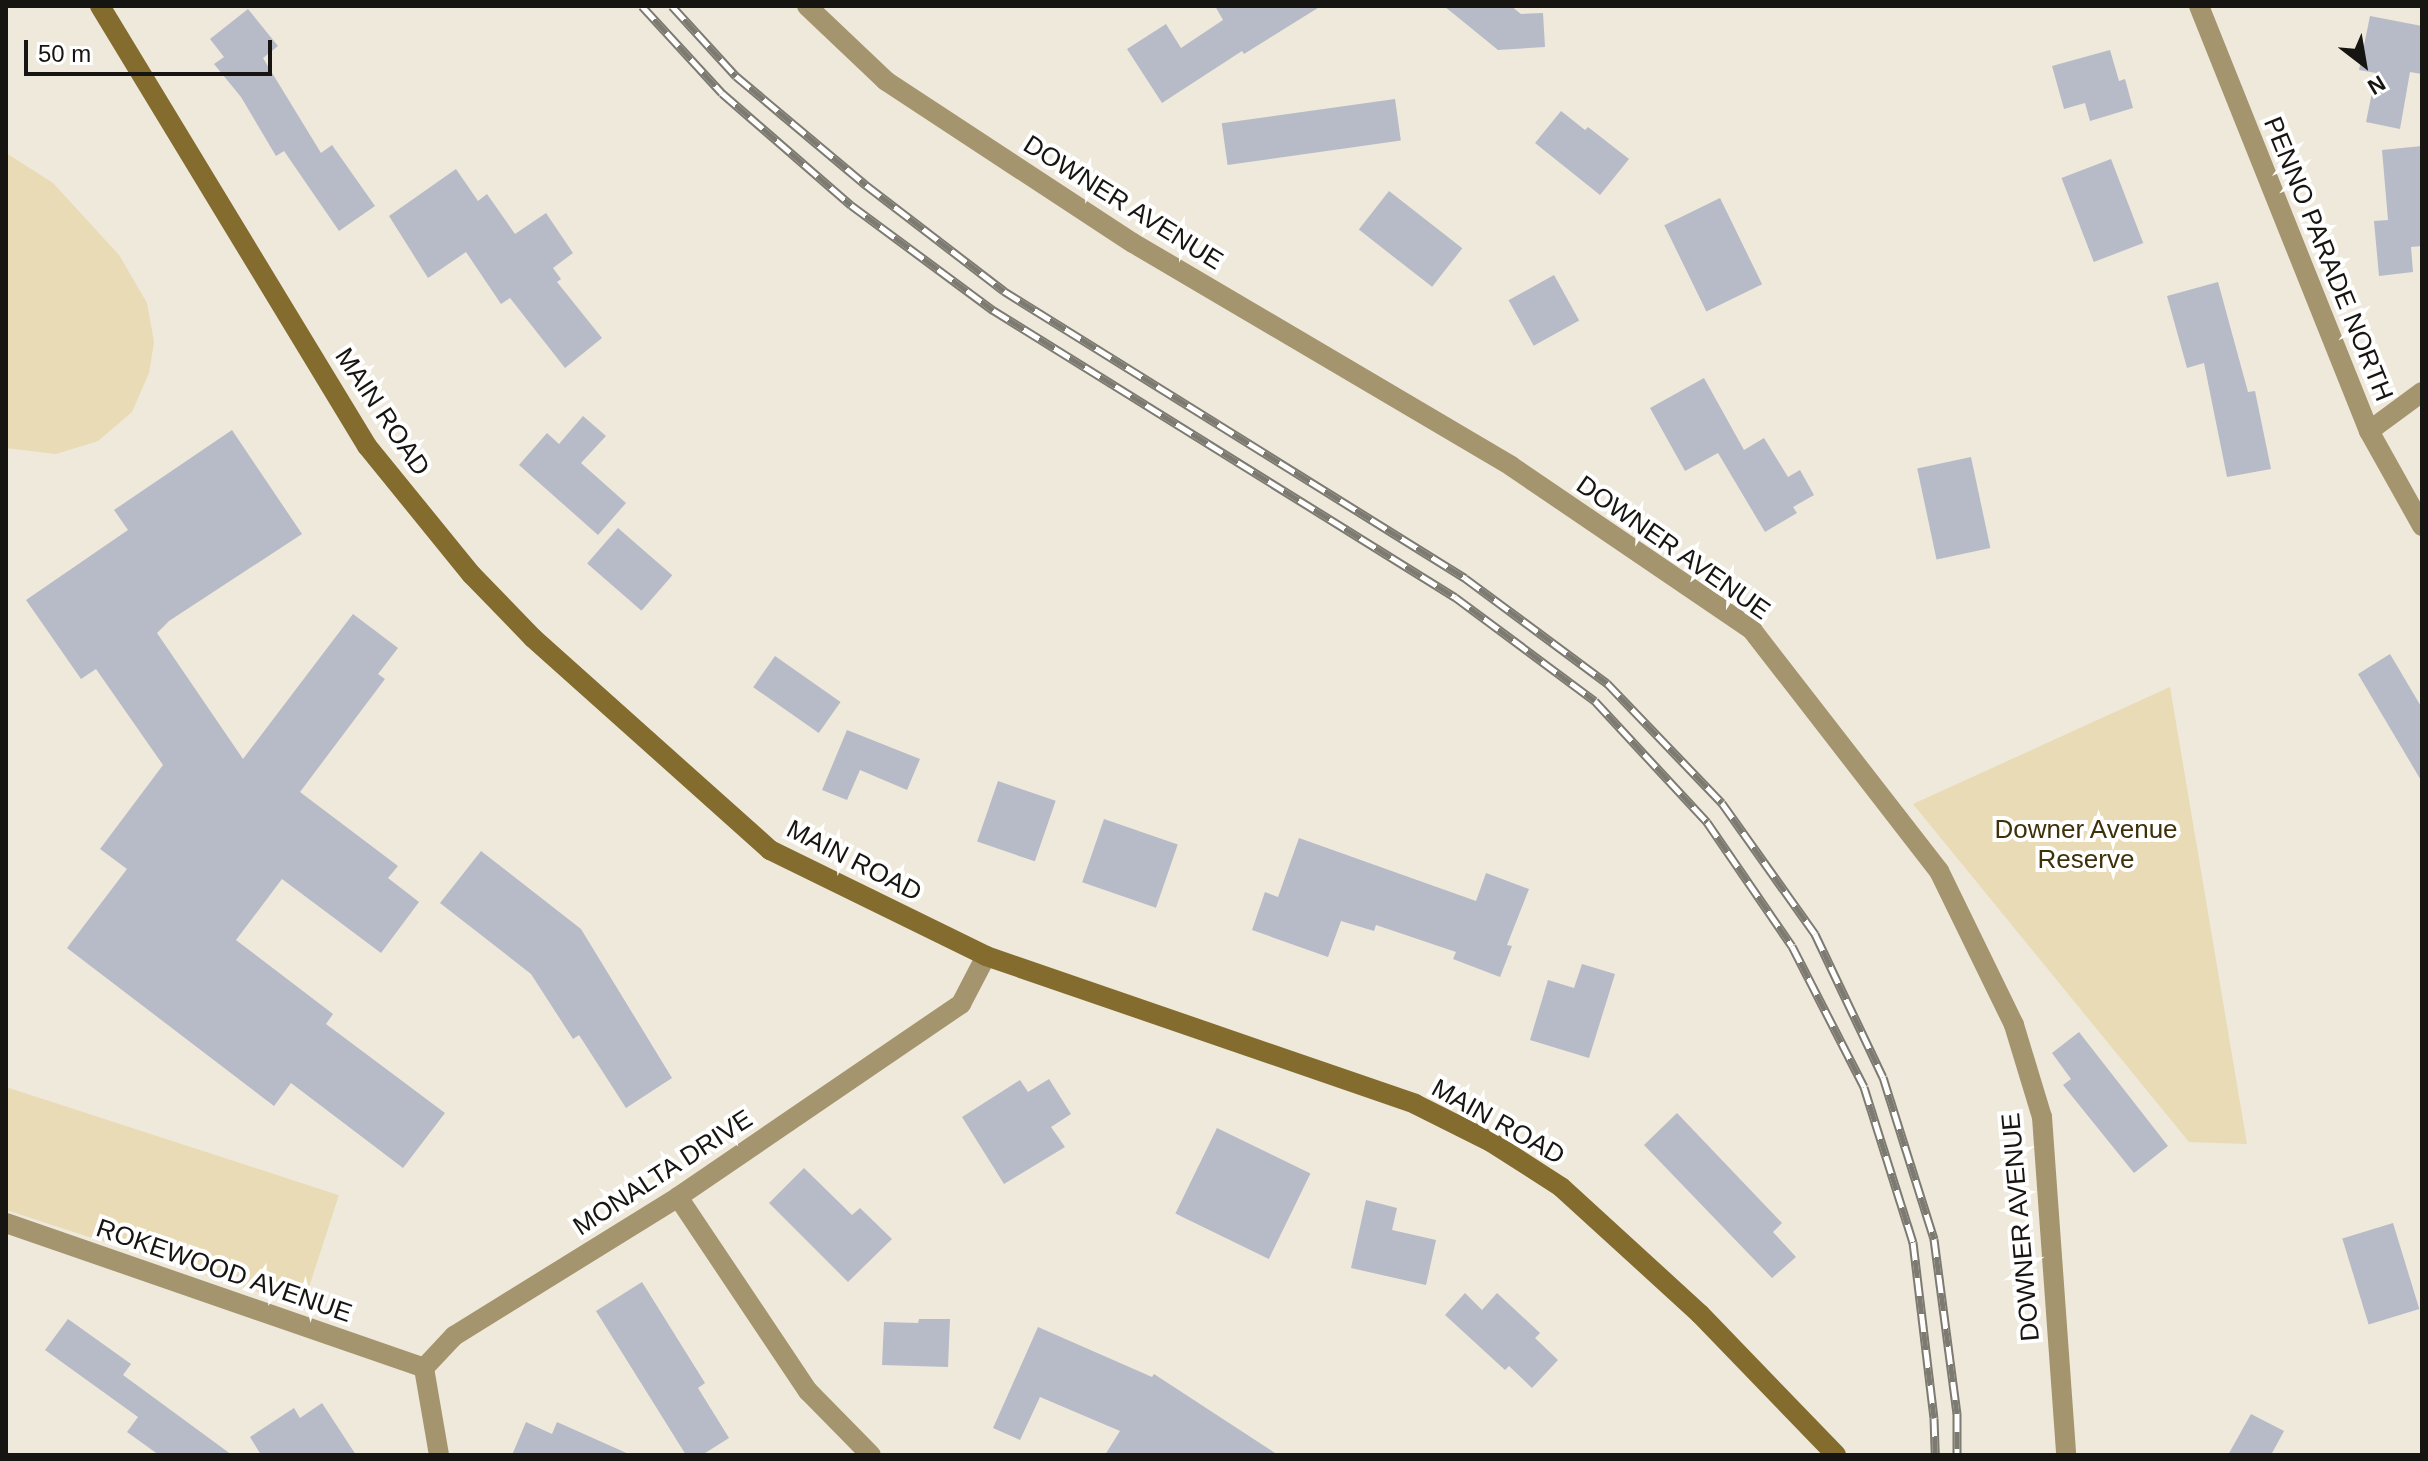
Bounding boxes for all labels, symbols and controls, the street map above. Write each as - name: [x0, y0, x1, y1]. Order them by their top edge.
- scale bar: [28, 24, 276, 74]
- north arrow: [2324, 24, 2404, 104]
- text: 50 m: [38, 40, 91, 67]
- text: N: [2363, 70, 2390, 100]
- street label: PENNO PARADE NORTH: [2257, 112, 2399, 406]
- street label: DOWNER AVENUE: [1017, 129, 1229, 277]
- street label: MAIN ROAD: [328, 342, 436, 482]
- street label: DOWNER AVENUE: [1570, 469, 1776, 627]
- street label: MAIN ROAD: [781, 814, 927, 908]
- park label: Downer Avenue Reserve: [1994, 814, 2178, 876]
- street label: MAIN ROAD: [1426, 1073, 1570, 1171]
- street label: MONALTA DRIVE: [567, 1103, 759, 1243]
- street label: DOWNER AVENUE: [1995, 1111, 2047, 1343]
- street label: ROKEWOOD AVENUE: [91, 1212, 357, 1330]

